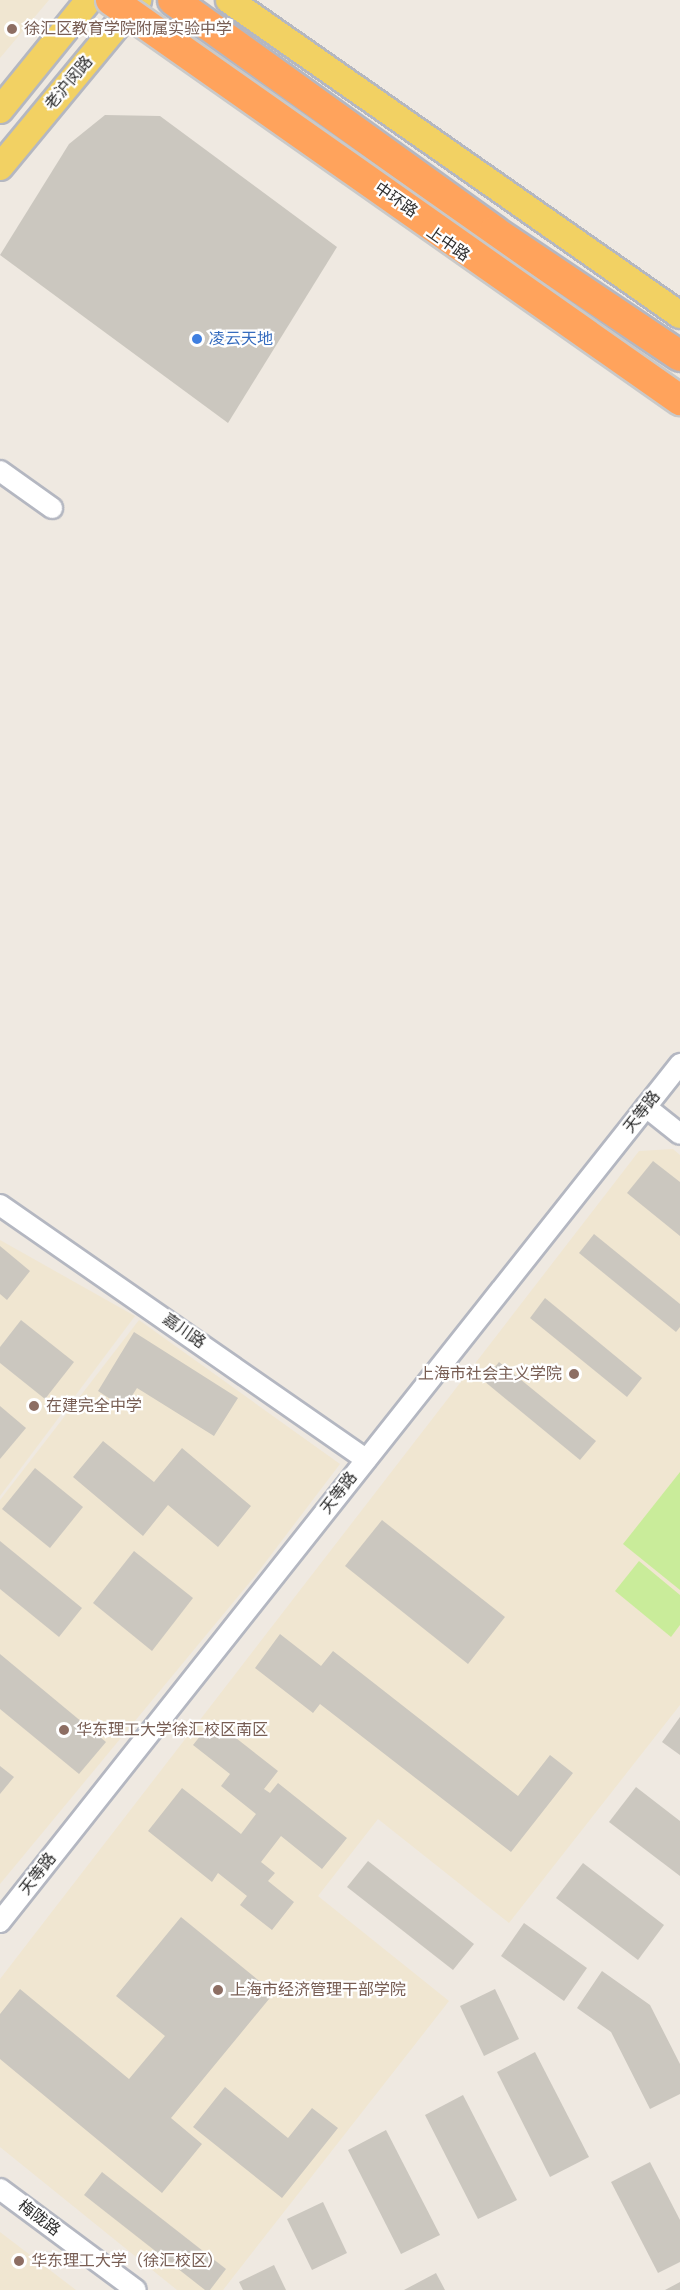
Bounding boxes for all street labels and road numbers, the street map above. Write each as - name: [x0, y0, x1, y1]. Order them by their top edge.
- street label: 老沪闵路: [41, 52, 97, 114]
- street label: 中环路: [371, 178, 421, 222]
- street label: 上中路: [423, 222, 473, 266]
- street label: 天等路: [620, 1087, 664, 1137]
- street label: 嘉川路: [159, 1309, 209, 1353]
- street label: 天等路: [317, 1468, 361, 1518]
- street label: 天等路: [16, 1849, 60, 1899]
- street label: 梅陇路: [14, 2196, 64, 2240]

